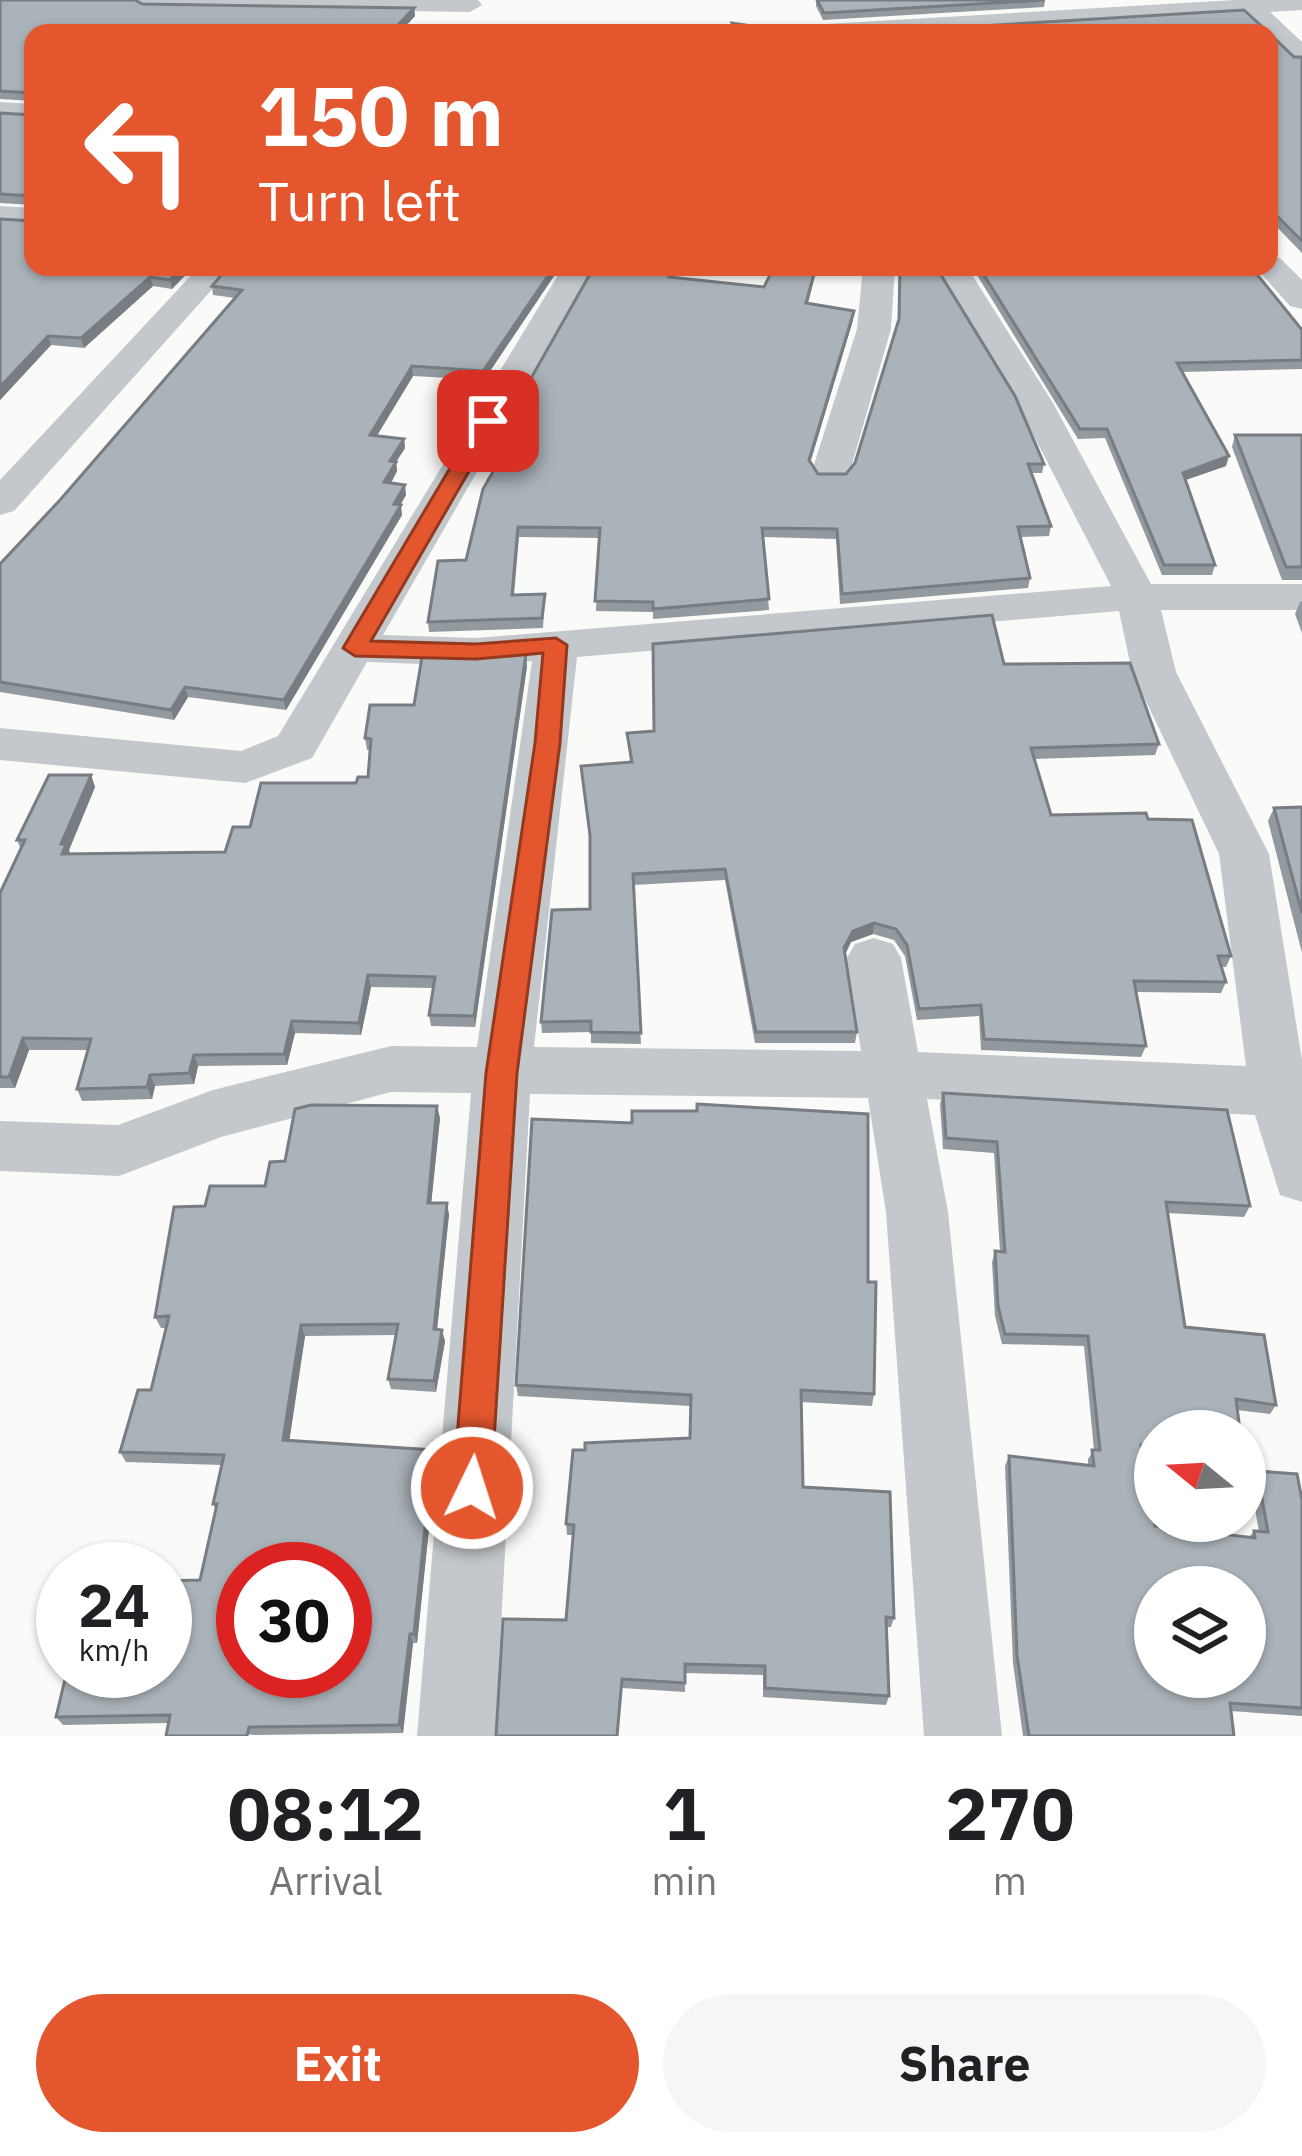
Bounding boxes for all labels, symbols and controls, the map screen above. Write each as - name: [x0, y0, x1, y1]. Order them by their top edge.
- text: 150 m: [258, 60, 504, 169]
- icon: left: [60, 72, 216, 228]
- text: Turn left: [258, 166, 461, 236]
- pin: [437, 370, 539, 472]
- icon: arrive: [455, 388, 521, 454]
- north arrow: [1134, 1410, 1266, 1542]
- map controls: [1134, 1410, 1266, 1698]
- position arrow: [409, 1425, 535, 1551]
- speed limit sign: 30: [216, 1542, 372, 1698]
- text: 24: [78, 1565, 150, 1644]
- button: layers: [1134, 1566, 1266, 1698]
- text: km/h: [79, 1630, 149, 1669]
- text: 08:12: [227, 1766, 424, 1860]
- text: 1: [663, 1766, 706, 1860]
- text: 270: [945, 1766, 1075, 1860]
- text: Arrival: [269, 1855, 383, 1906]
- text: min: [652, 1855, 717, 1906]
- text: m: [993, 1855, 1027, 1906]
- button: Exit: [36, 1994, 639, 2132]
- button: Share: [663, 1994, 1266, 2132]

